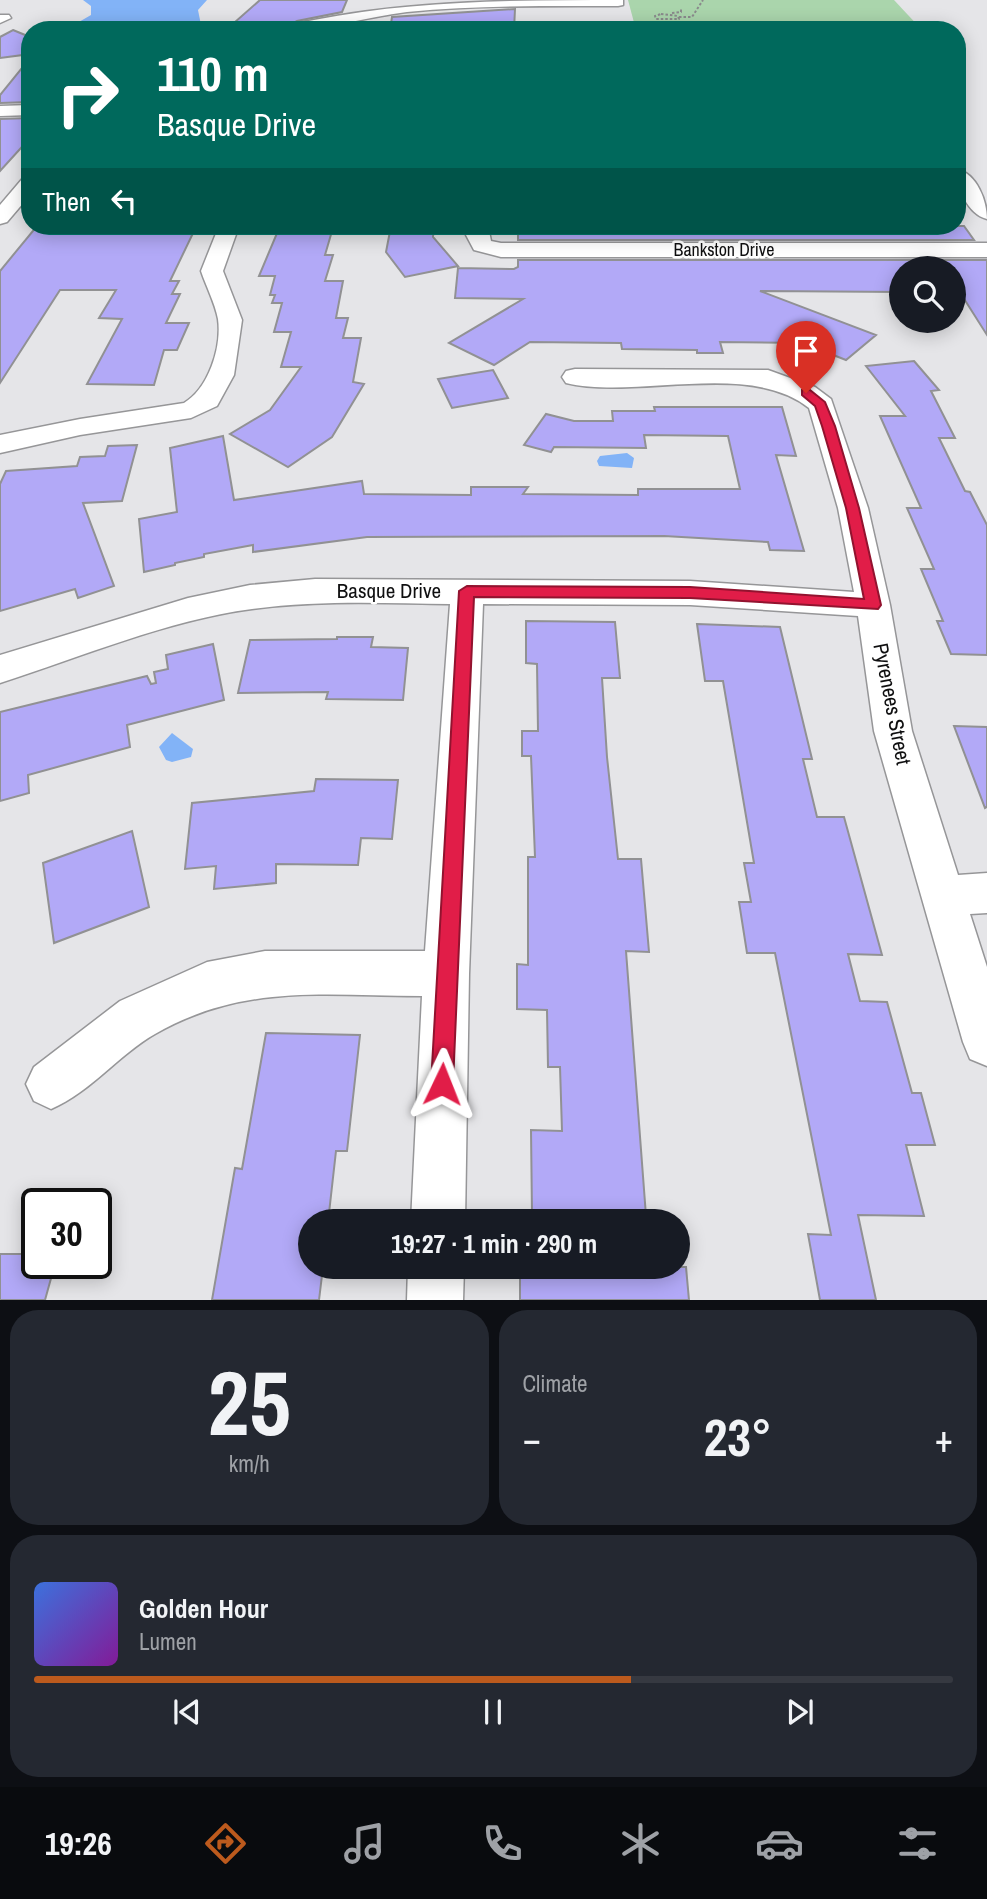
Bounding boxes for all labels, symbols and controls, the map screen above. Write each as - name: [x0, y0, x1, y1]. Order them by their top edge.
- text: 110 m: [157, 40, 269, 106]
- icon: right: [42, 49, 133, 140]
- text: Basque Drive: [157, 103, 316, 146]
- icon: left: [105, 182, 143, 220]
- text: Then: [42, 184, 91, 219]
- street label: Bankston Drive: [674, 237, 774, 262]
- map controls: [889, 256, 966, 333]
- button: search: [889, 256, 966, 333]
- pin: [776, 321, 836, 393]
- icon: arrive: [787, 332, 825, 370]
- street label: Basque Drive: [337, 576, 441, 605]
- street label: Pyrenees Street: [866, 641, 919, 767]
- position arrow: [405, 1047, 479, 1121]
- speed limit sign: 30: [21, 1188, 112, 1279]
- text: 19:27 · 1 min · 290 m: [391, 1226, 597, 1261]
- text: 25: [208, 1341, 291, 1463]
- text: Climate: [523, 1368, 587, 1399]
- text: 23°: [704, 1402, 772, 1472]
- text: −: [523, 1413, 541, 1464]
- text: +: [935, 1413, 953, 1464]
- text: km/h: [229, 1448, 270, 1479]
- text: Golden Hour: [139, 1591, 268, 1626]
- text: Lumen: [139, 1626, 197, 1657]
- icon: previous: [168, 1693, 206, 1731]
- icon: pause: [474, 1693, 512, 1731]
- icon: next: [781, 1693, 819, 1731]
- icon: directions: [201, 1819, 250, 1868]
- icon: music: [340, 1819, 389, 1868]
- icon: phone: [478, 1819, 527, 1868]
- icon: climate: [616, 1819, 665, 1868]
- icon: car: [755, 1819, 804, 1868]
- icon: filters: [893, 1819, 942, 1868]
- text: 19:26: [45, 1822, 112, 1865]

